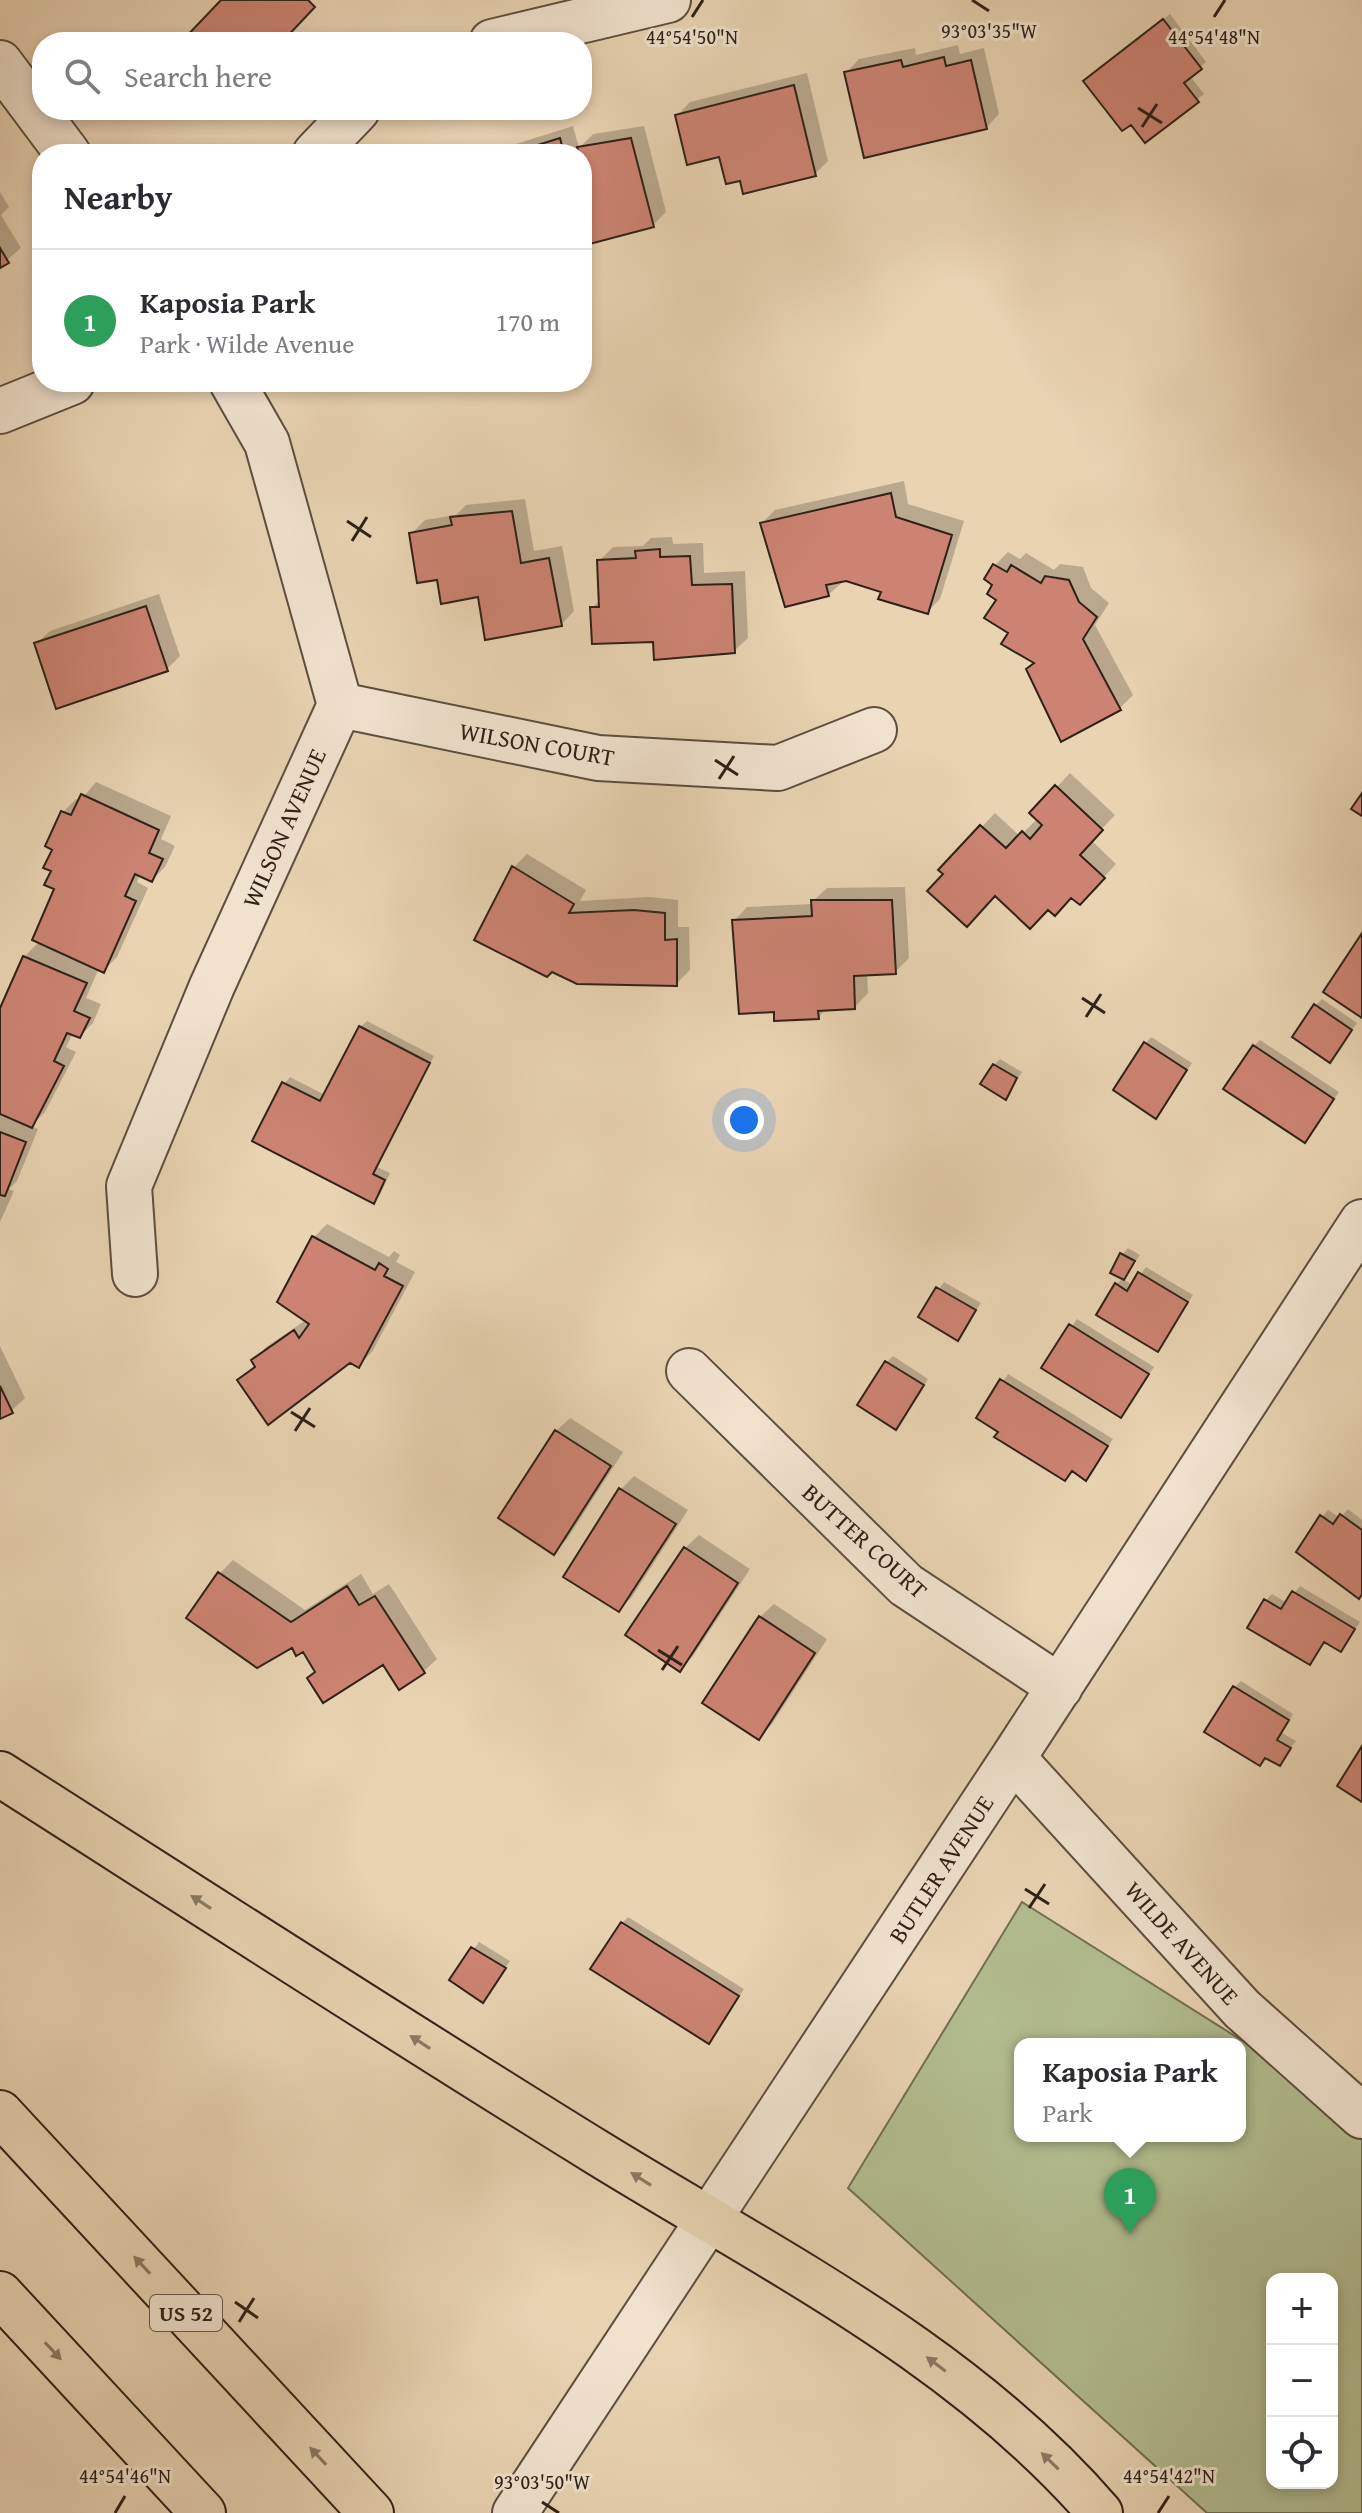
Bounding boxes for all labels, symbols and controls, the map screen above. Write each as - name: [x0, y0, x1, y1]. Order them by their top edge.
- text: 93°03'35"W: [941, 16, 1037, 45]
- text: 44°54'50"N: [646, 22, 738, 51]
- text: 44°54'48"N: [1168, 22, 1260, 51]
- search box: [32, 32, 592, 120]
- icon: search: [60, 54, 104, 98]
- text: Search here: [124, 54, 272, 98]
- text: Nearby: [64, 172, 173, 221]
- text: Kaposia Park: [140, 280, 315, 324]
- text: 1: [83, 302, 97, 341]
- text: 170 m: [495, 302, 560, 341]
- text: Park · Wilde Avenue: [140, 324, 354, 363]
- street label: WILSON COURT: [457, 713, 617, 775]
- street label: WILSON AVENUE: [233, 743, 335, 913]
- your location: [724, 1100, 764, 1140]
- street label: BUTTER COURT: [795, 1475, 935, 1607]
- street label: BUTLER AVENUE: [880, 1788, 1002, 1950]
- street label: WILDE AVENUE: [1117, 1873, 1247, 2013]
- one-way arrow: [190, 1896, 212, 1910]
- one-way arrow: [409, 2036, 431, 2050]
- popup: [1014, 2038, 1246, 2142]
- text: Kaposia Park: [1042, 2049, 1218, 2093]
- text: Park: [1042, 2093, 1093, 2132]
- pin: 1: [1104, 2168, 1156, 2234]
- one-way arrow: [630, 2173, 652, 2187]
- one-way arrow: [133, 2256, 151, 2275]
- map controls: [1266, 2273, 1338, 2489]
- button: +: [1266, 2273, 1338, 2345]
- road number: US 52: [150, 2295, 222, 2331]
- one-way arrow: [44, 2342, 62, 2361]
- button: −: [1266, 2345, 1338, 2417]
- one-way arrow: [925, 2356, 947, 2372]
- button: locate: [1266, 2417, 1338, 2489]
- one-way arrow: [310, 2447, 328, 2466]
- one-way arrow: [1041, 2452, 1060, 2471]
- text: 44°54'46"N: [79, 2461, 171, 2490]
- text: 44°54'42"N: [1123, 2461, 1215, 2490]
- text: 93°03'50"W: [494, 2467, 590, 2496]

